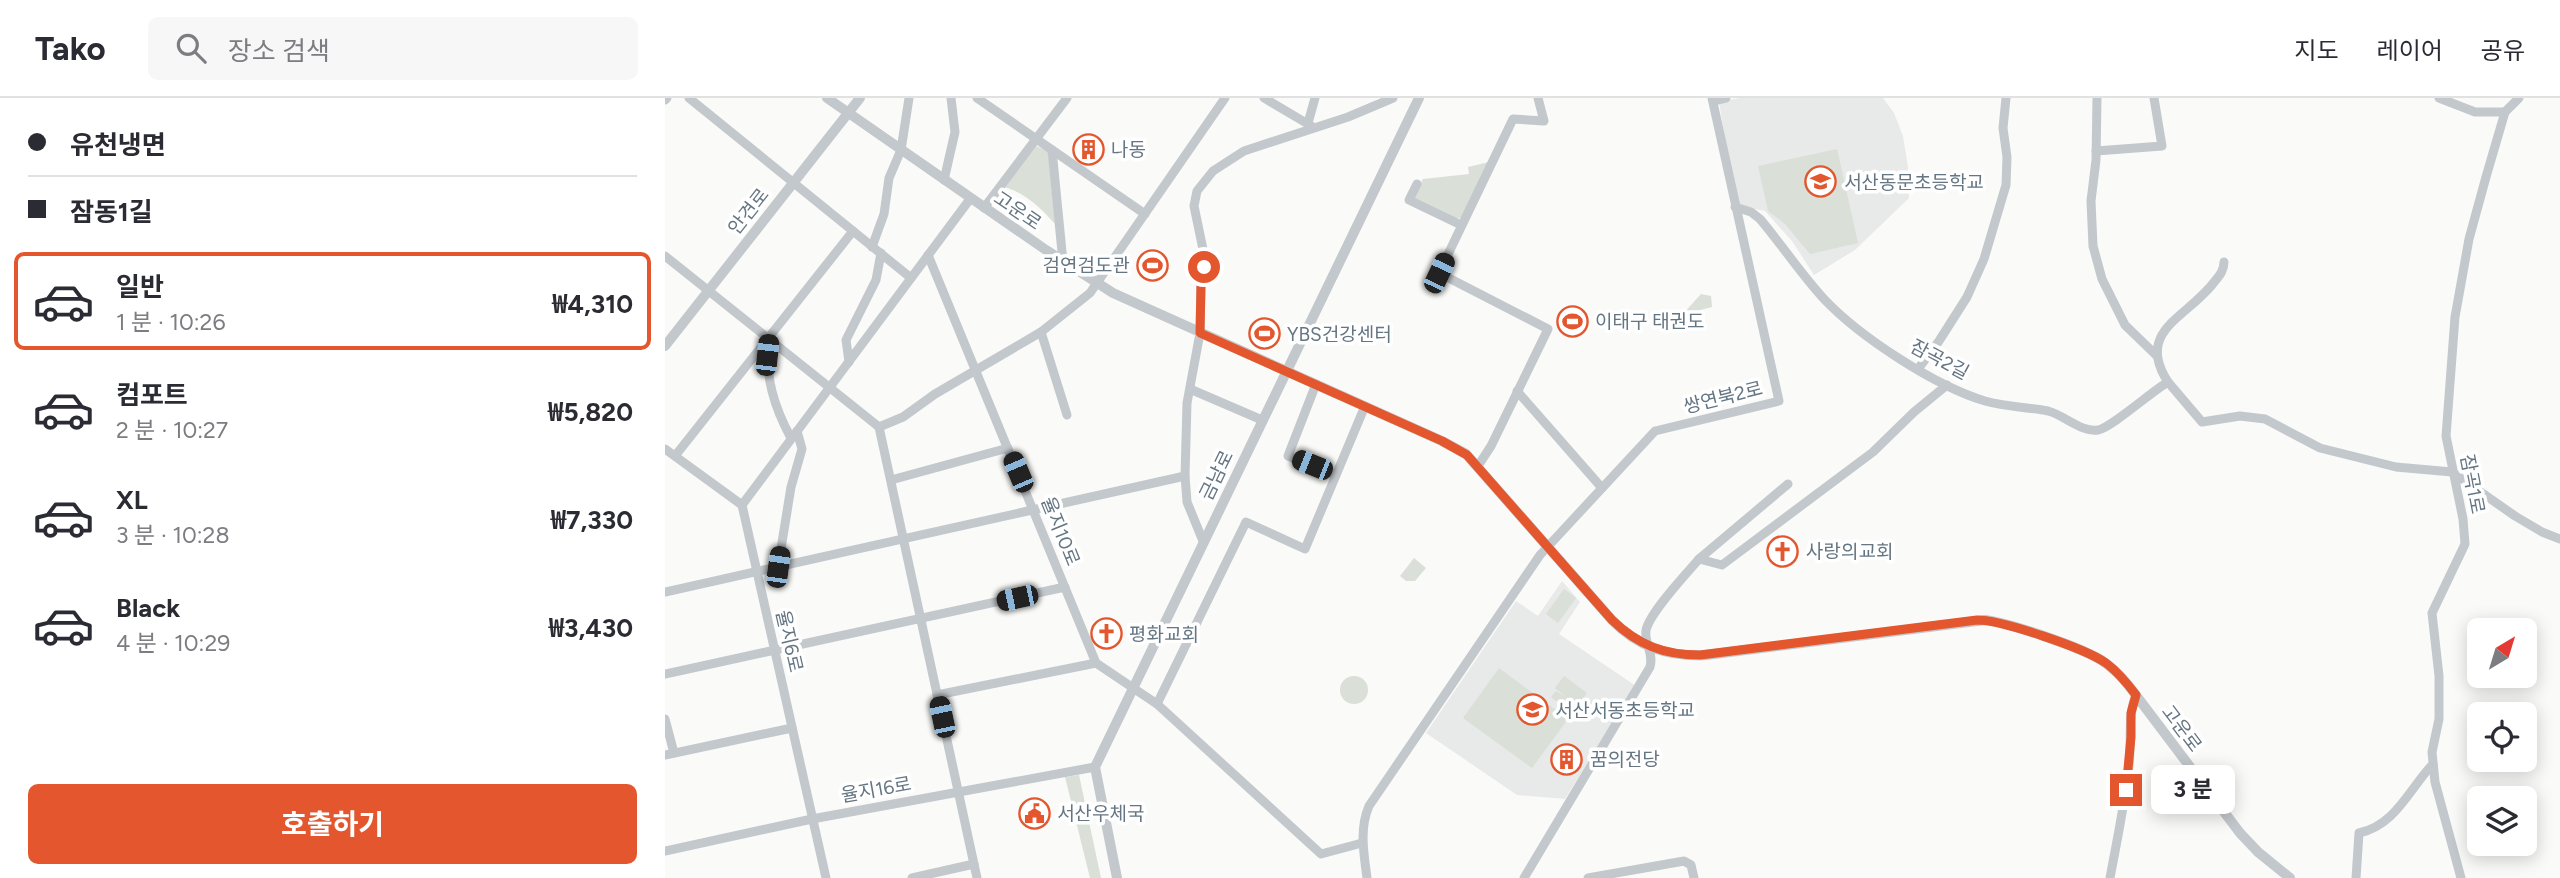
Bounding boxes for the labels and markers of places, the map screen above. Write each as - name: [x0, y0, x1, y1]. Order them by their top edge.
- building icon: 나동: [1071, 132, 1105, 166]
- place label: 나동: [1111, 138, 1146, 161]
- school or university icon: 서산동문초등학교: [1804, 165, 1838, 199]
- place label: 서산동문초등학교: [1844, 171, 1984, 194]
- sports icon: 검연검도관: [1136, 248, 1170, 282]
- place label: 검연검도관: [1043, 254, 1130, 277]
- sports icon: 이태구 태권도: [1555, 304, 1589, 338]
- place label: 이태구 태권도: [1595, 310, 1705, 333]
- sports icon: YBS건강센터: [1247, 317, 1281, 351]
- place label: YBS건강센터: [1287, 323, 1392, 346]
- church icon: 사랑의교회: [1766, 534, 1800, 568]
- place label: 사랑의교회: [1806, 540, 1893, 563]
- church icon: 평화교회: [1089, 617, 1123, 651]
- place label: 평화교회: [1129, 623, 1199, 646]
- school or university icon: 서산서동초등학교: [1515, 693, 1549, 727]
- place label: 서산서동초등학교: [1555, 699, 1695, 722]
- building icon: 꿈의전당: [1550, 742, 1584, 776]
- place label: 꿈의전당: [1590, 748, 1660, 771]
- public building icon: 서산우체국: [1017, 796, 1051, 830]
- place label: 서산우체국: [1057, 802, 1144, 825]

